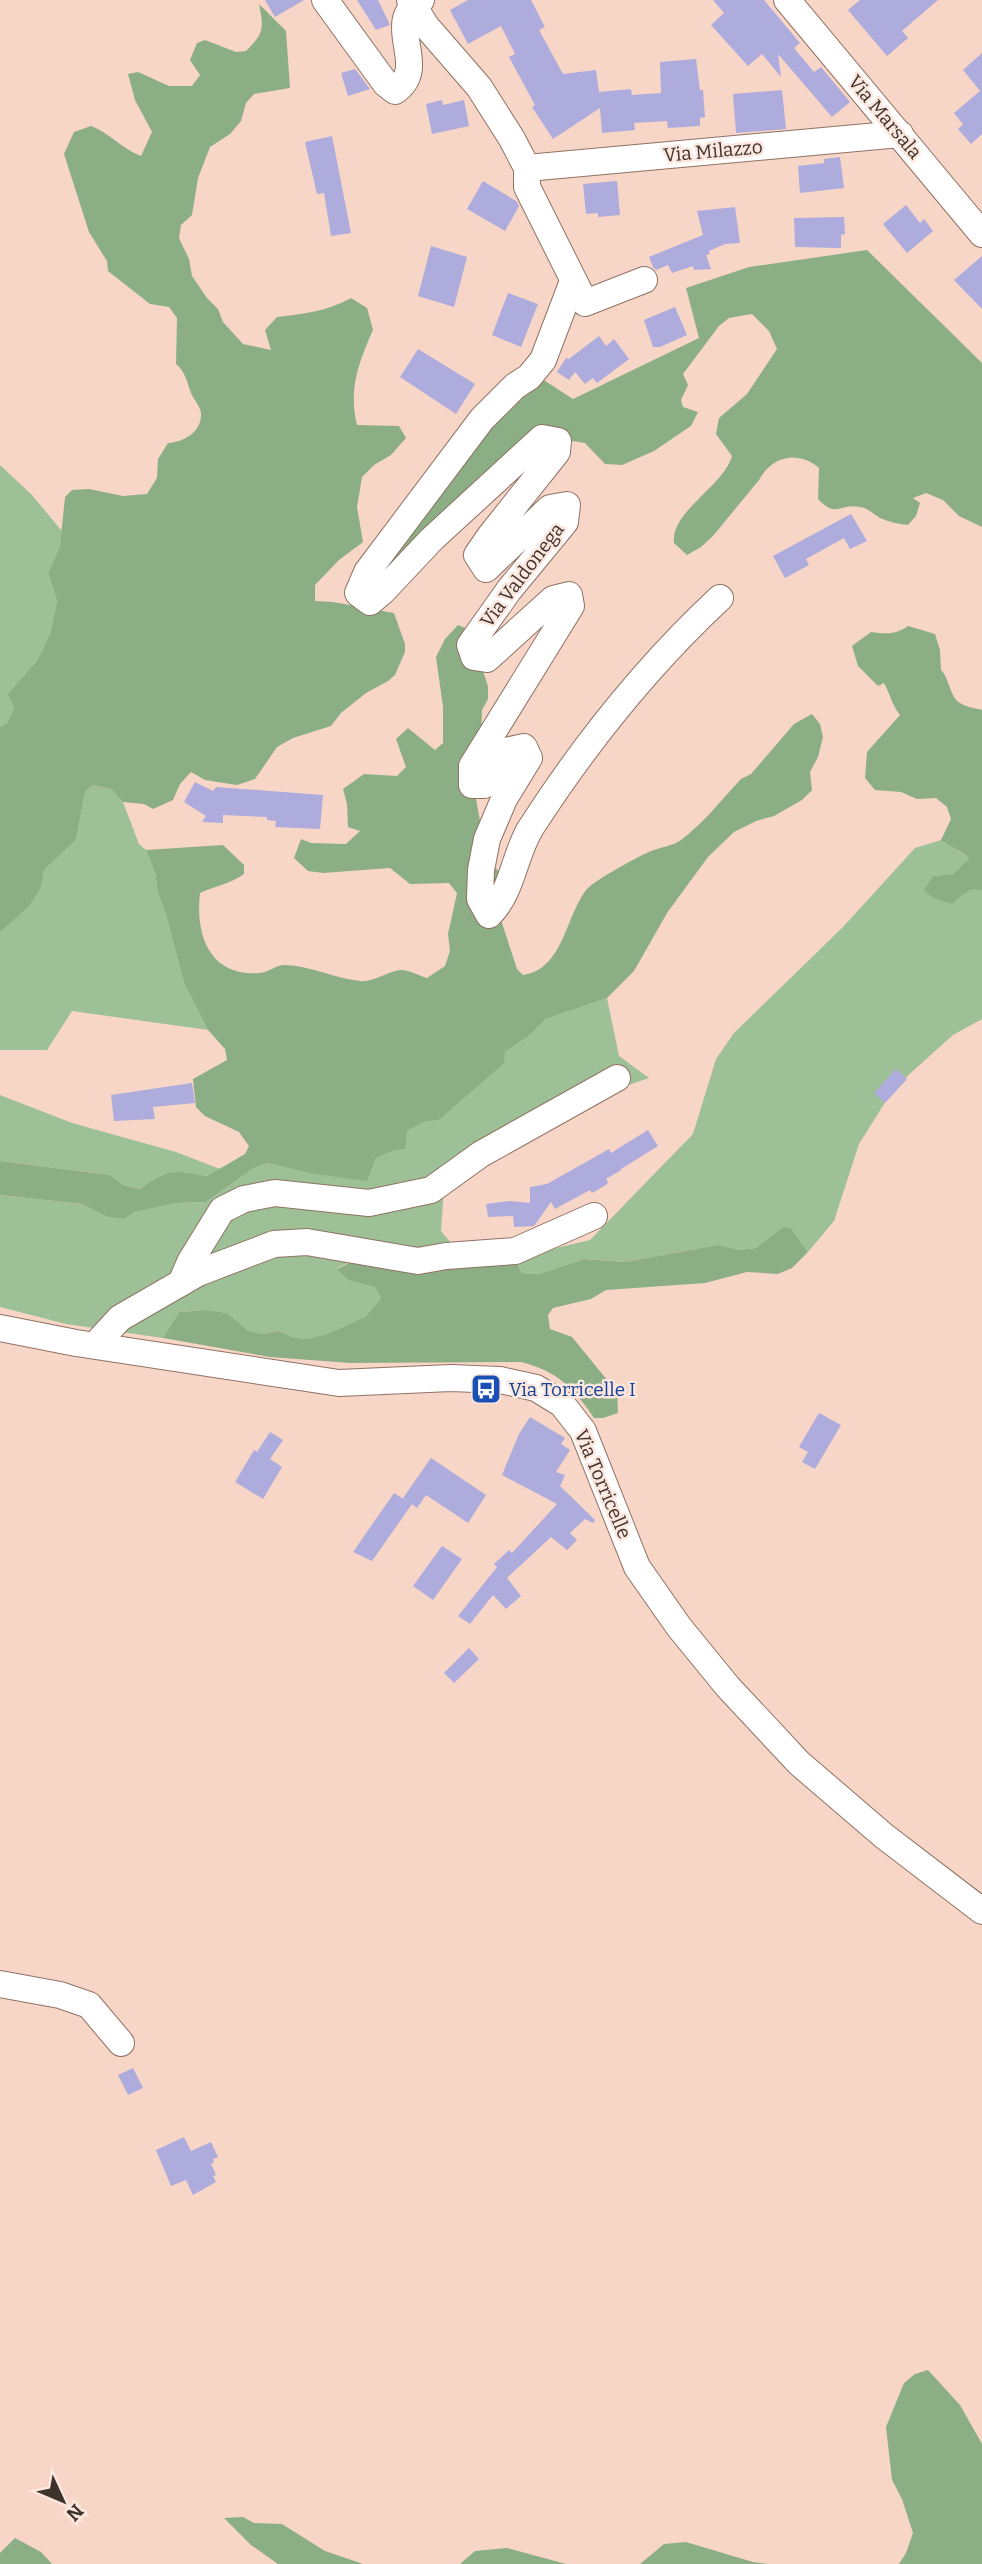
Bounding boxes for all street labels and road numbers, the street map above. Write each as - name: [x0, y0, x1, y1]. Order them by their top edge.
- street label: Via Marsala: [843, 70, 927, 164]
- street label: Via Milazzo: [663, 135, 764, 167]
- street label: Via Valdonega: [475, 518, 569, 632]
- street label: Via Torricelle: [570, 1426, 636, 1542]

